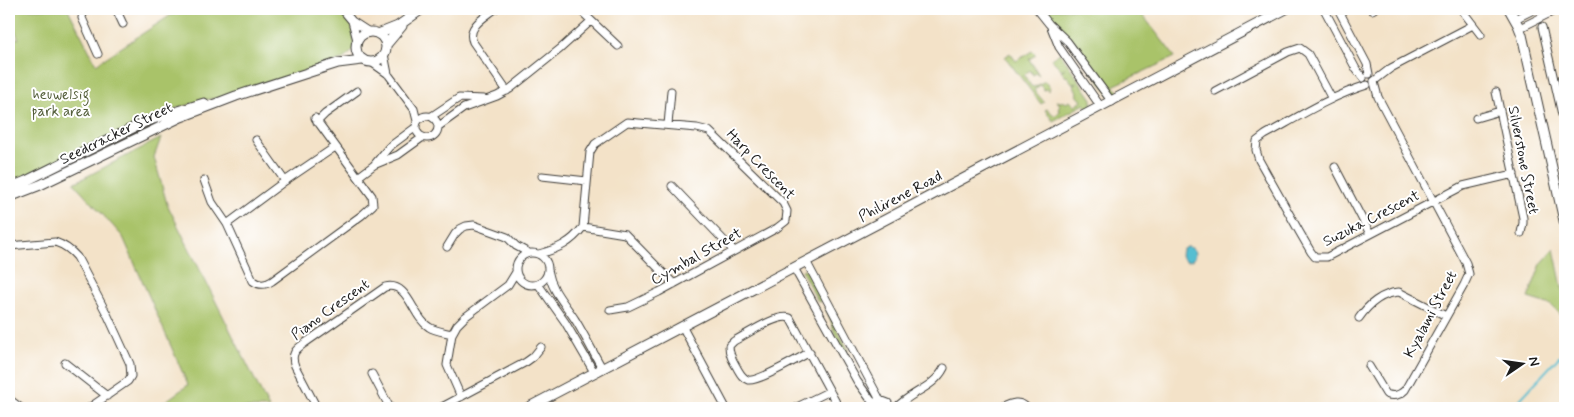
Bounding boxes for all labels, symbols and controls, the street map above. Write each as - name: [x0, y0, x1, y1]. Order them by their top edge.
- park label: heuwelsig park area: [32, 85, 91, 122]
- street label: Seedcracker Street: [57, 98, 177, 170]
- street label: Silverstone Street: [1503, 104, 1543, 216]
- street label: Harp Crescent: [721, 125, 799, 204]
- street label: Philirene Road: [855, 166, 946, 227]
- street label: Suzuka Crescent: [1320, 186, 1423, 252]
- street label: Cymbal Street: [647, 224, 746, 290]
- street label: Kyalami Street: [1400, 267, 1462, 362]
- street label: Piano Crescent: [287, 274, 374, 345]
- north arrow: [1496, 340, 1546, 390]
- text: N: [1524, 355, 1544, 368]

